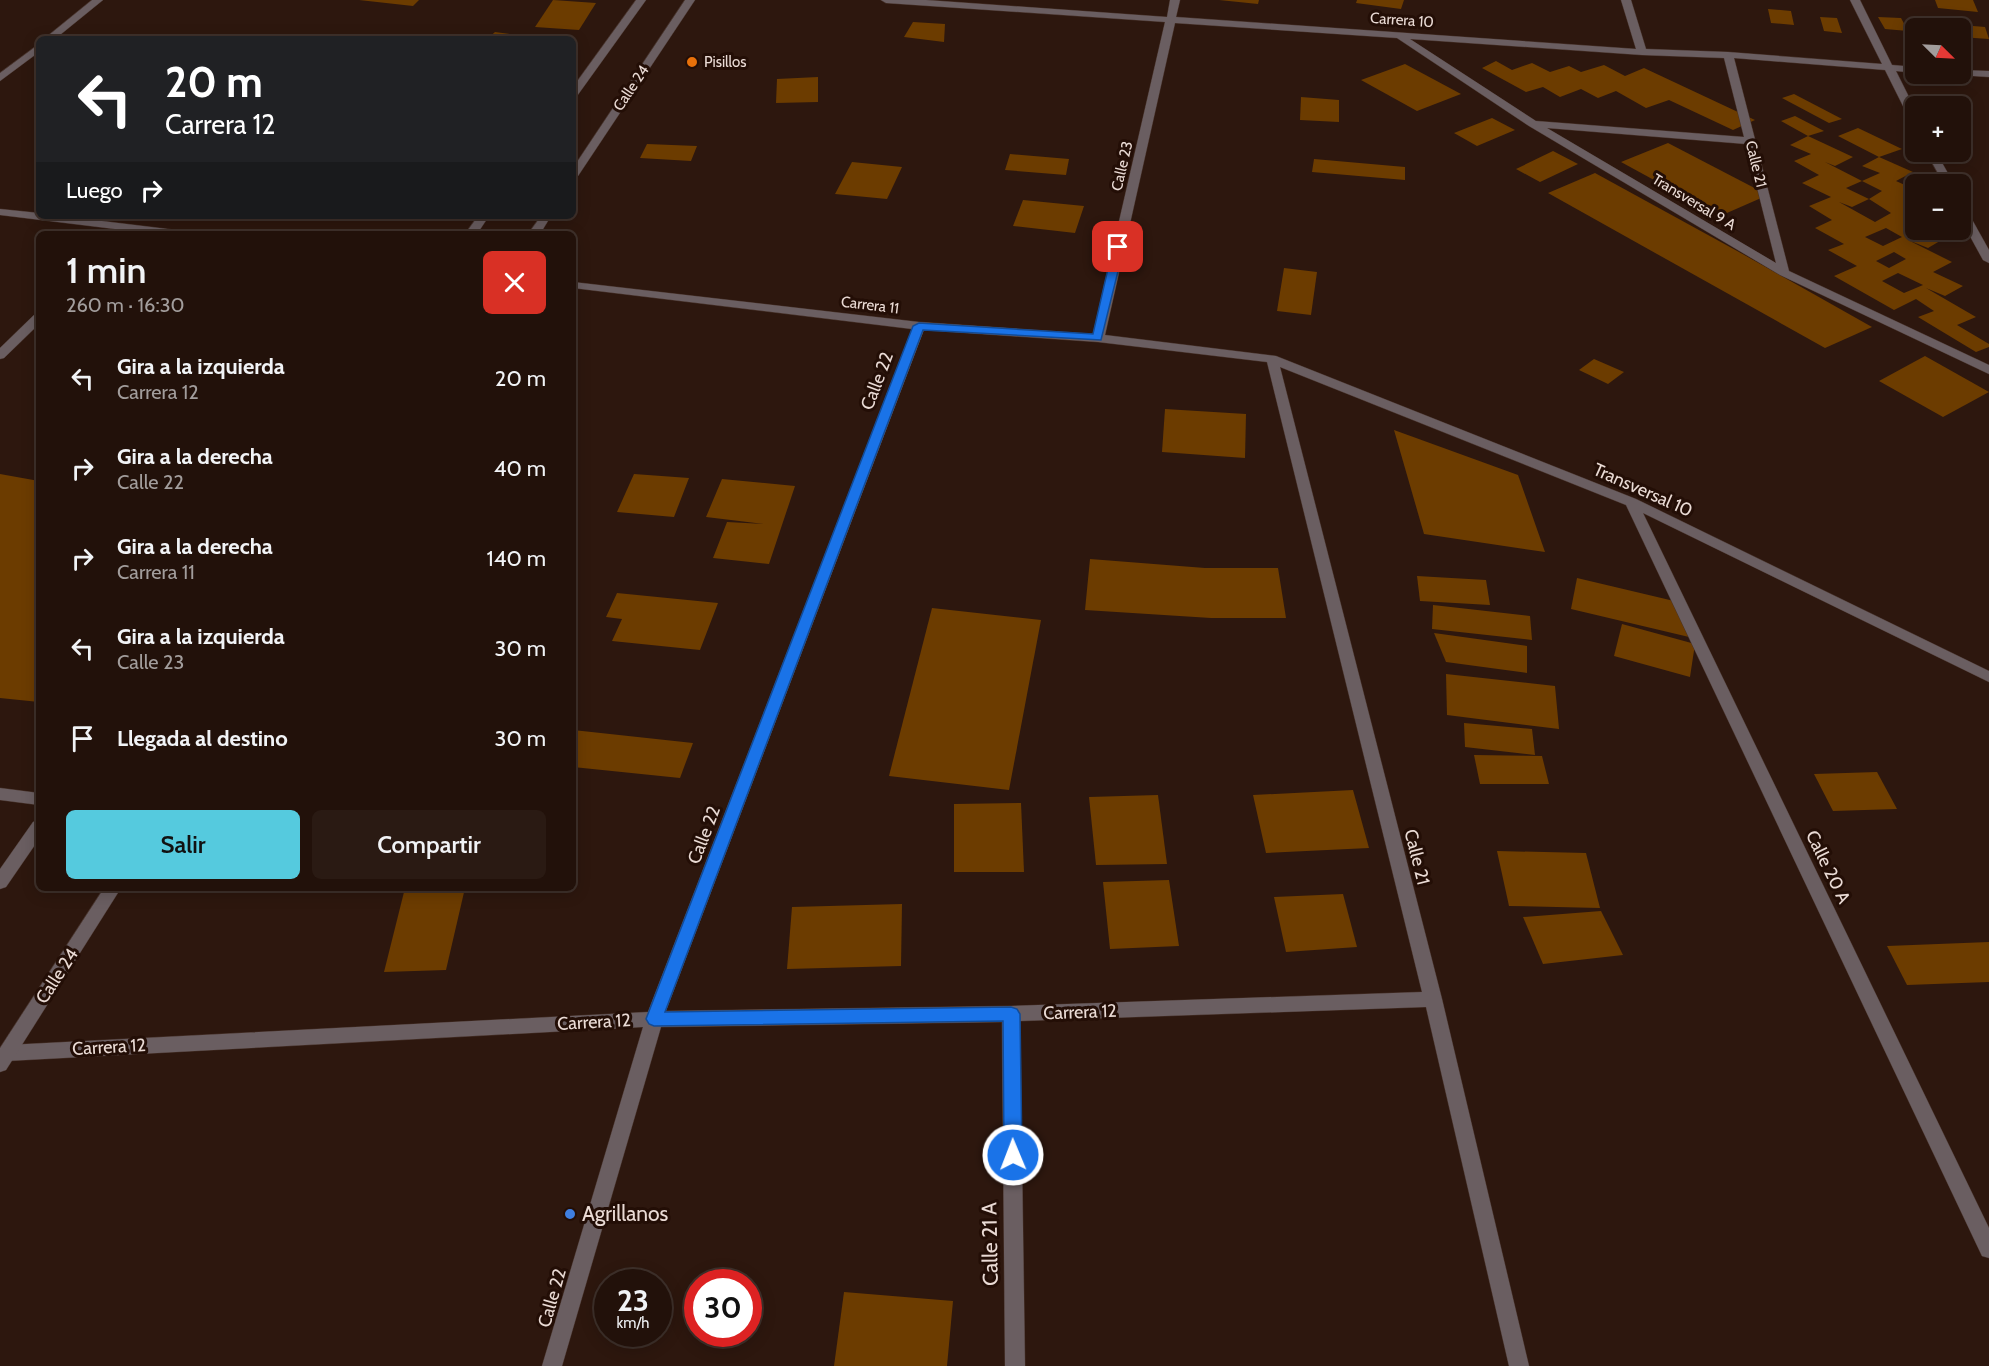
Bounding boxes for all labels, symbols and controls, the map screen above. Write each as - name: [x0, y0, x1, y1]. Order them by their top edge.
- street label: Carrera 10: [1369, 9, 1435, 31]
- north arrow: [1905, 18, 1971, 84]
- map controls: [1905, 18, 1971, 240]
- place label: Pisillos: [704, 53, 747, 71]
- marker: Pisillos: [685, 55, 699, 69]
- text: 20 m: [165, 56, 263, 108]
- icon: left: [66, 60, 144, 138]
- street label: Calle 24: [609, 62, 653, 114]
- button: +: [1905, 96, 1971, 162]
- text: Carrera 12: [165, 108, 275, 141]
- street label: Calle 23: [1108, 139, 1136, 193]
- street label: Calle 21: [1742, 139, 1770, 189]
- street label: Transversal 9 A: [1649, 170, 1740, 234]
- icon: right: [135, 174, 168, 207]
- button: −: [1905, 174, 1971, 240]
- text: Luego: [66, 177, 123, 204]
- pin: [1092, 221, 1143, 272]
- icon: arrive: [1101, 230, 1134, 263]
- text: 1 min: [66, 248, 146, 292]
- button: close: [483, 251, 546, 314]
- text: 260 m · 16:30: [66, 293, 184, 317]
- street label: Carrera 11: [840, 293, 900, 317]
- street label: Calle 22: [856, 349, 898, 413]
- text: Gira a la izquierda: [117, 353, 285, 380]
- icon: left: [66, 362, 99, 395]
- text: 20 m: [495, 365, 546, 392]
- text: Carrera 12: [117, 380, 199, 404]
- text: Gira a la derecha: [117, 443, 273, 470]
- icon: right: [66, 452, 99, 485]
- text: 40 m: [494, 455, 546, 482]
- street label: Transversal 10: [1590, 458, 1696, 522]
- text: Calle 22: [117, 470, 184, 494]
- text: Gira a la derecha: [117, 533, 273, 560]
- icon: right: [66, 542, 99, 575]
- text: 140 m: [487, 545, 546, 572]
- text: Carrera 11: [117, 560, 195, 584]
- text: Gira a la izquierda: [117, 623, 285, 650]
- icon: left: [66, 632, 99, 665]
- text: 30 m: [494, 635, 546, 662]
- text: Calle 23: [117, 650, 184, 674]
- icon: arrive: [66, 722, 99, 755]
- text: Llegada al destino: [117, 725, 288, 752]
- text: 30 m: [494, 725, 546, 752]
- street label: Calle 22: [683, 803, 725, 867]
- button: Salir: [66, 810, 300, 879]
- button: Compartir: [312, 810, 546, 879]
- street label: Calle 21: [1399, 827, 1435, 887]
- street label: Calle 20 A: [1801, 827, 1855, 907]
- street label: Calle 24: [31, 944, 83, 1008]
- street label: Carrera 12: [1043, 1000, 1117, 1024]
- street label: Carrera 12: [557, 1009, 631, 1035]
- street label: Carrera 12: [72, 1034, 146, 1060]
- position arrow: [981, 1123, 1045, 1187]
- place label: Agrillanos: [582, 1201, 669, 1226]
- street label: Calle 21 A: [976, 1202, 1003, 1286]
- marker: Agrillanos: [563, 1207, 577, 1221]
- street label: Calle 22: [533, 1266, 571, 1330]
- speed limit sign: 30: [684, 1269, 762, 1347]
- text: 23: [617, 1282, 649, 1319]
- text: km/h: [617, 1314, 649, 1332]

